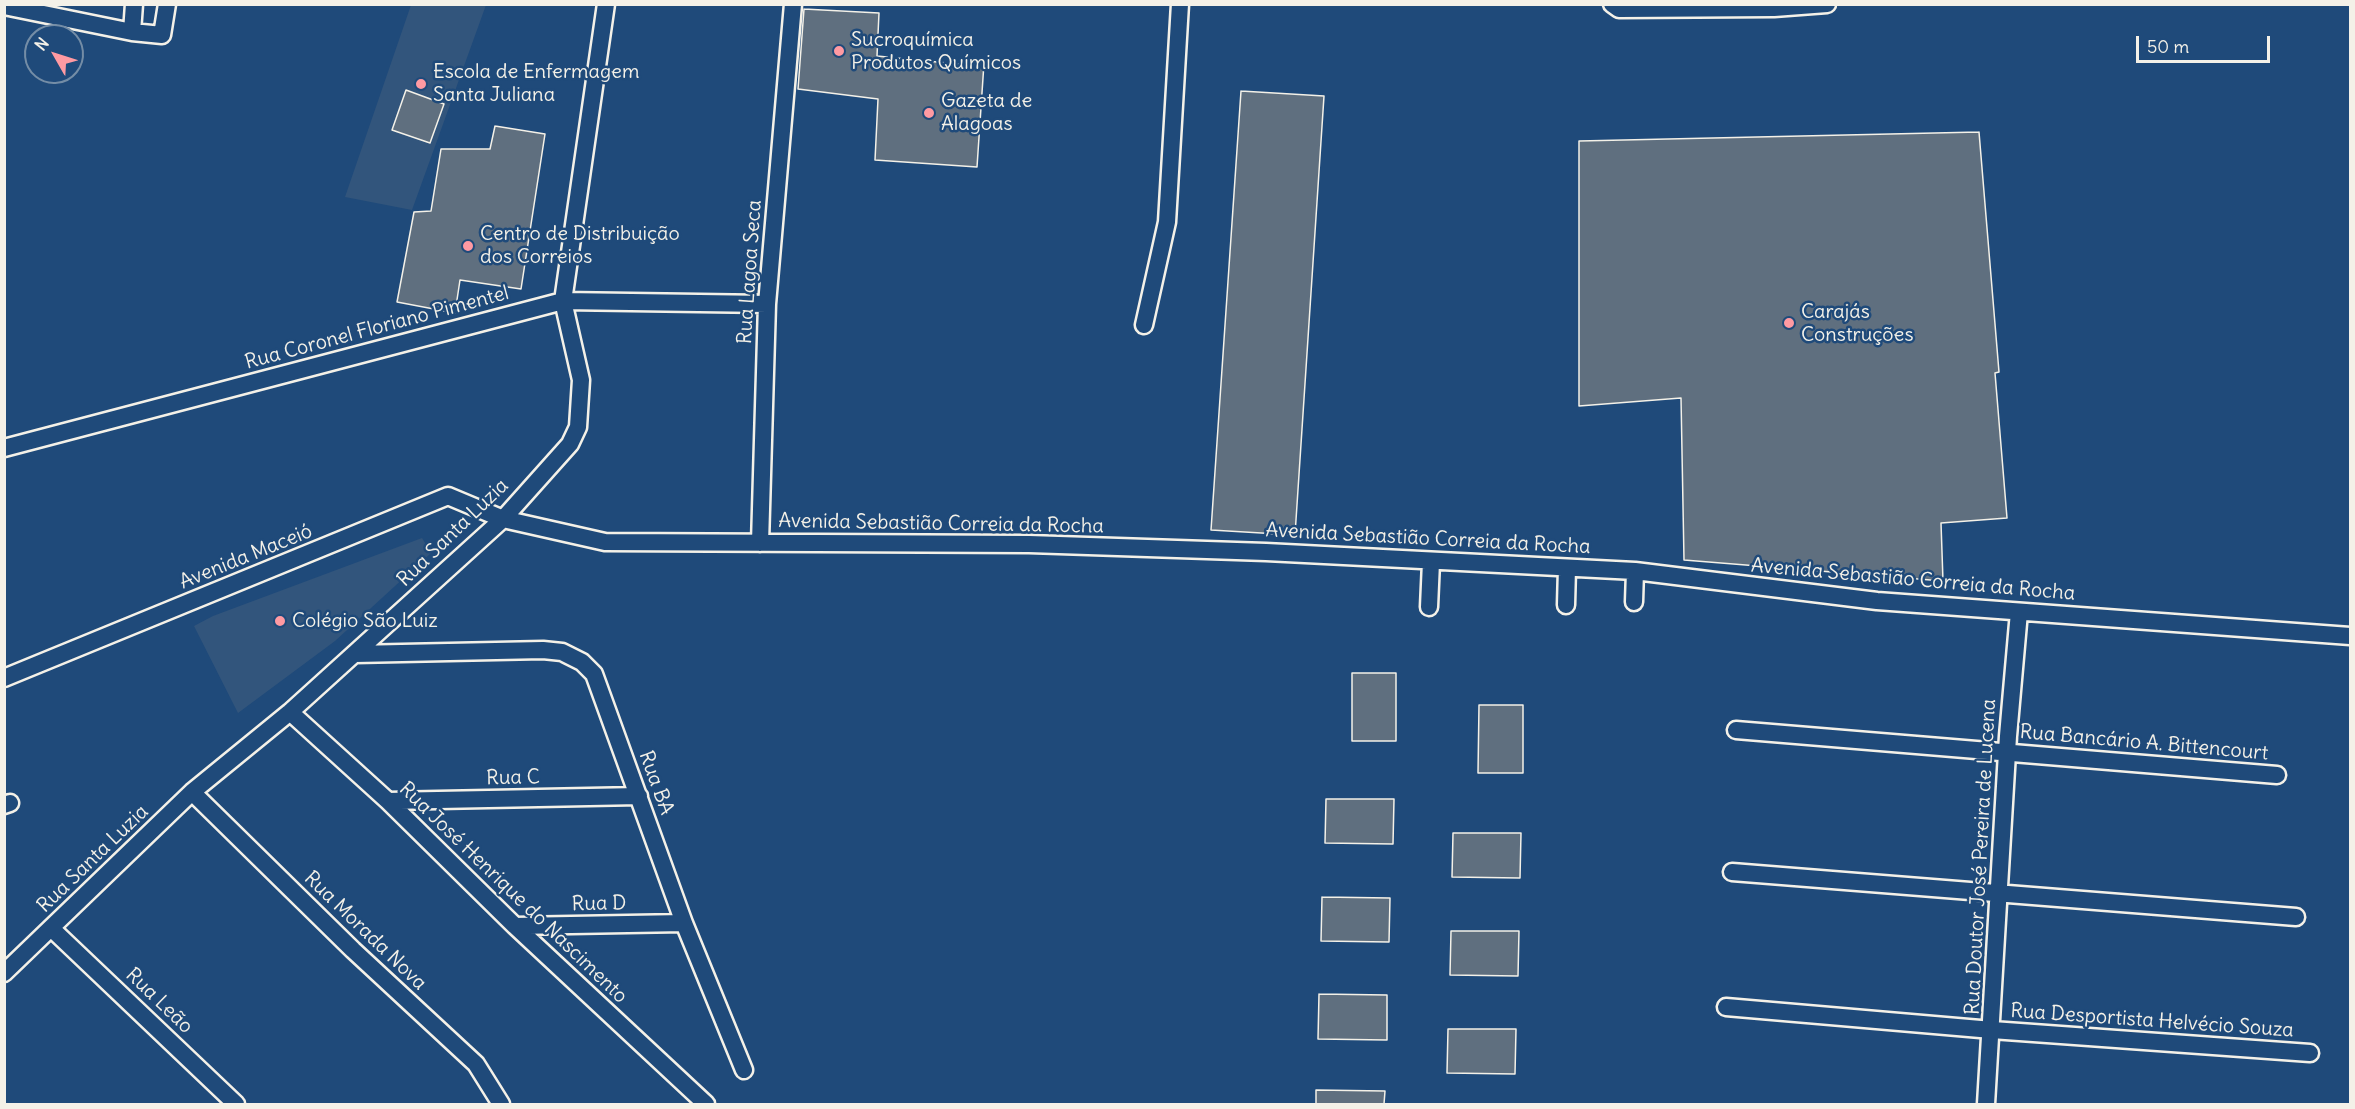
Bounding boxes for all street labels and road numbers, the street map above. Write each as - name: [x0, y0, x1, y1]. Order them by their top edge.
- street label: Rua Lagoa Seca: [733, 199, 767, 345]
- street label: Rua Coronel Floriano Pimentel: [242, 281, 512, 375]
- street label: Rua Santa Luzia: [393, 474, 513, 592]
- street label: Avenida Sebastião Correia da Rocha: [778, 509, 1104, 539]
- street label: Avenida Maceió: [176, 519, 316, 595]
- street label: Avenida Sebastião Correia da Rocha: [1265, 519, 1591, 559]
- street label: Avenida Sebastião Correia da Rocha: [1750, 554, 2076, 606]
- street label: Rua Doutor José Pereira de Lucena: [1961, 698, 2001, 1016]
- street label: Rua Bancário A. Bittencourt: [2019, 720, 2269, 766]
- street label: Rua BA: [633, 748, 679, 818]
- street label: Rua C: [486, 766, 540, 790]
- street label: Rua José Henrique do Nascimento: [394, 777, 632, 1009]
- street label: Rua Santa Luzia: [33, 800, 153, 918]
- street label: Rua Morada Nova: [299, 867, 431, 995]
- street label: Rua D: [572, 892, 626, 916]
- street label: Rua Leão: [120, 963, 198, 1039]
- street label: Rua Desportista Helvécio Souza: [2010, 999, 2294, 1043]

